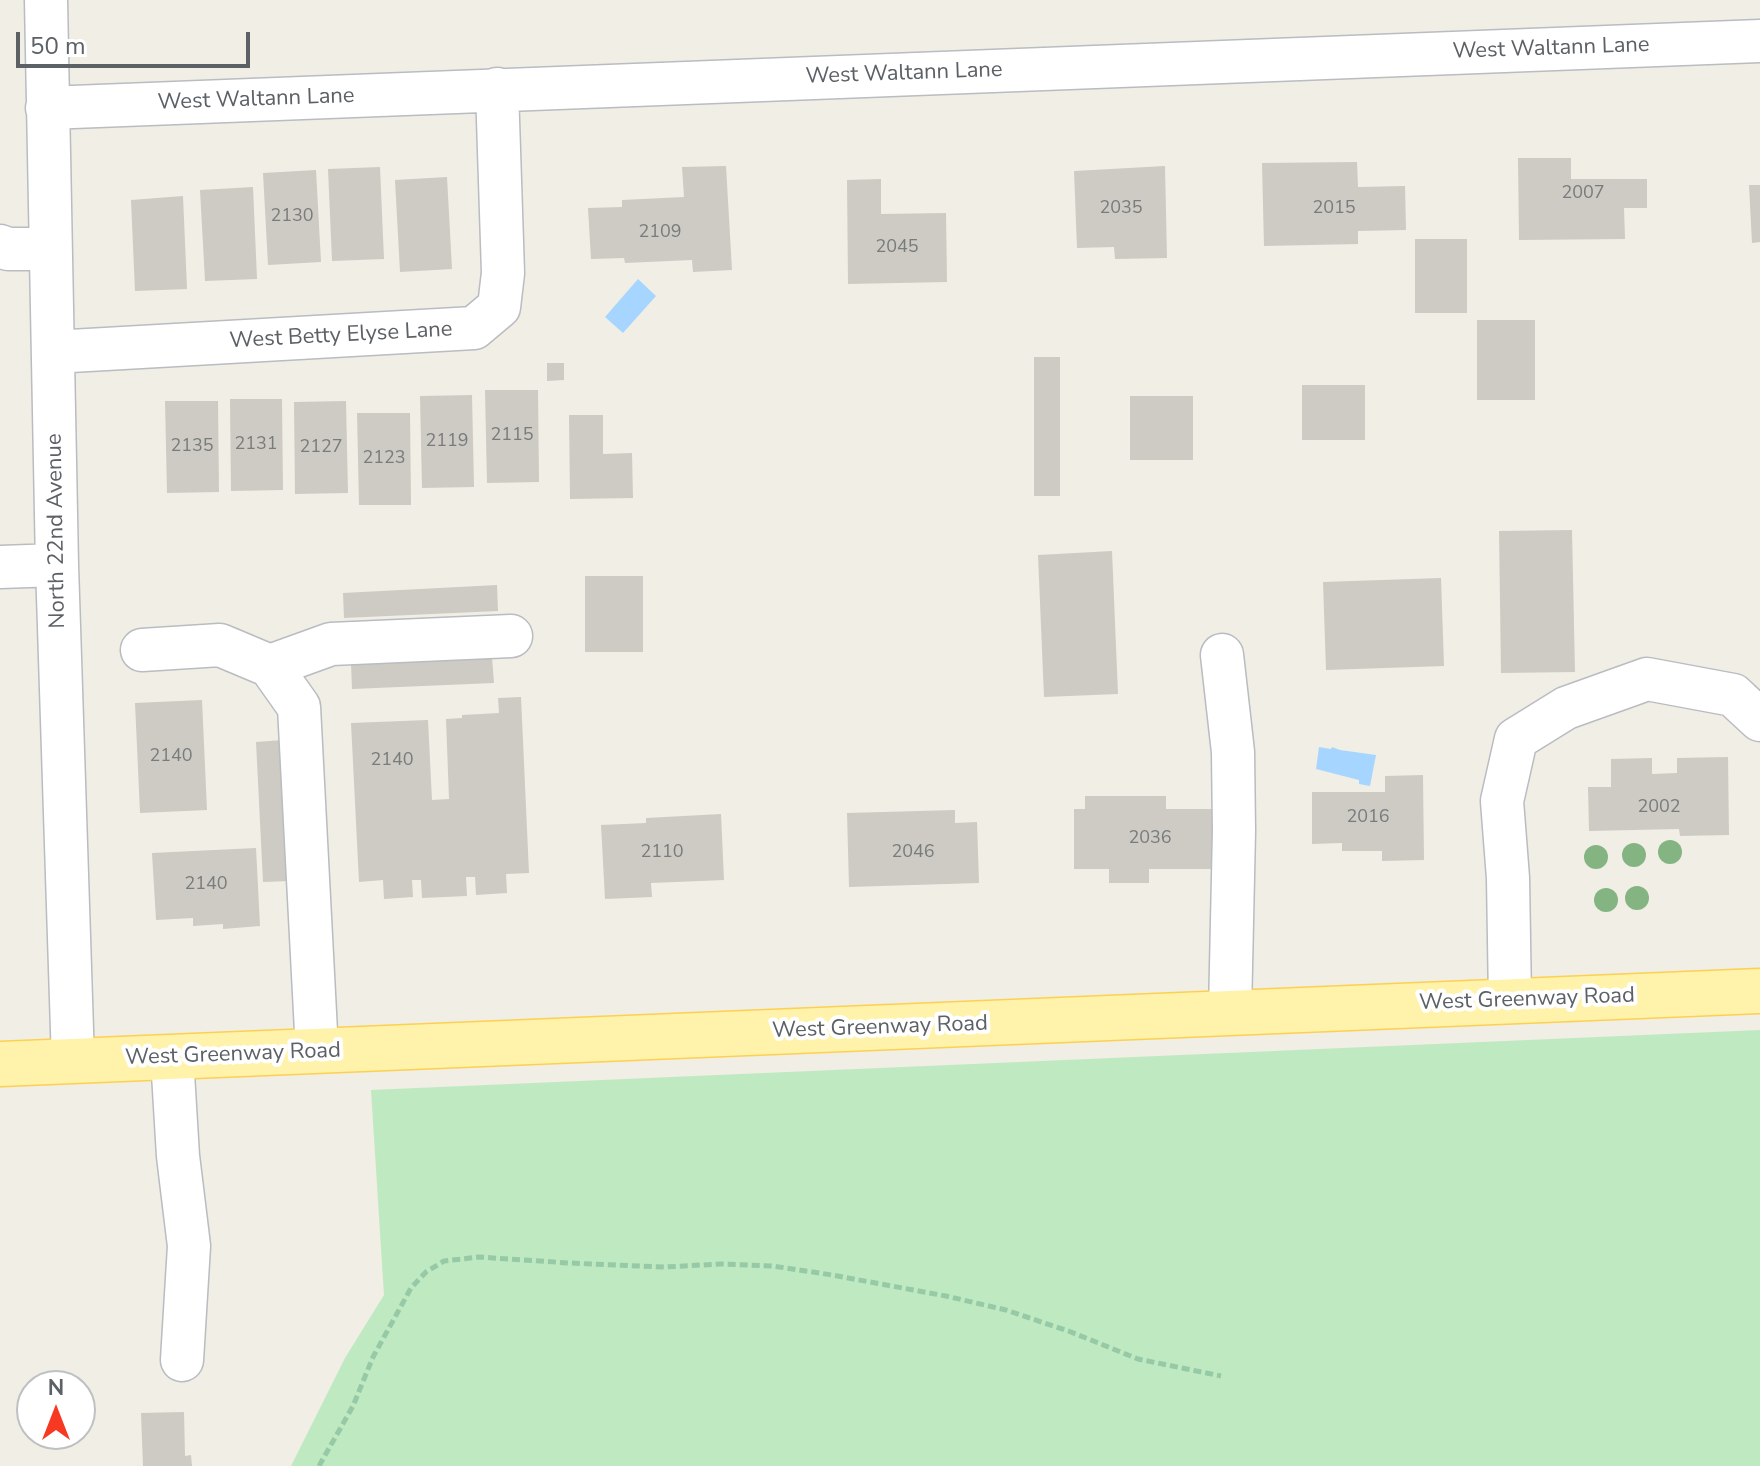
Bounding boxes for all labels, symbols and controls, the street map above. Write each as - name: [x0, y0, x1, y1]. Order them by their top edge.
- scale bar: [20, 16, 254, 66]
- text: 50 m: [30, 30, 86, 62]
- street label: West Waltann Lane: [1452, 32, 1650, 66]
- street label: West Waltann Lane: [805, 57, 1003, 91]
- street label: West Waltann Lane: [157, 83, 355, 117]
- house number: 2007: [1561, 183, 1605, 205]
- house number: 2035: [1099, 198, 1143, 220]
- house number: 2015: [1312, 198, 1356, 220]
- house number: 2130: [270, 206, 314, 228]
- house number: 2109: [638, 222, 682, 244]
- house number: 2045: [875, 237, 919, 259]
- street label: West Betty Elyse Lane: [229, 317, 453, 355]
- house number: 2115: [490, 425, 534, 447]
- house number: 2119: [425, 431, 469, 453]
- street label: North 22nd Avenue: [42, 433, 72, 629]
- house number: 2131: [234, 434, 278, 456]
- house number: 2135: [170, 436, 214, 458]
- house number: 2127: [299, 437, 343, 459]
- house number: 2123: [362, 448, 406, 470]
- house number: 2140: [149, 746, 193, 768]
- house number: 2140: [370, 750, 414, 772]
- house number: 2002: [1637, 797, 1681, 819]
- house number: 2016: [1346, 807, 1390, 829]
- house number: 2036: [1128, 828, 1172, 850]
- house number: 2110: [640, 842, 684, 864]
- house number: 2046: [891, 842, 935, 864]
- house number: 2140: [184, 874, 228, 896]
- street label: West Greenway Road: [1419, 983, 1635, 1017]
- street label: West Greenway Road: [772, 1011, 988, 1045]
- street label: West Greenway Road: [125, 1038, 341, 1072]
- north arrow: [16, 1370, 96, 1450]
- text: N: [48, 1373, 64, 1403]

